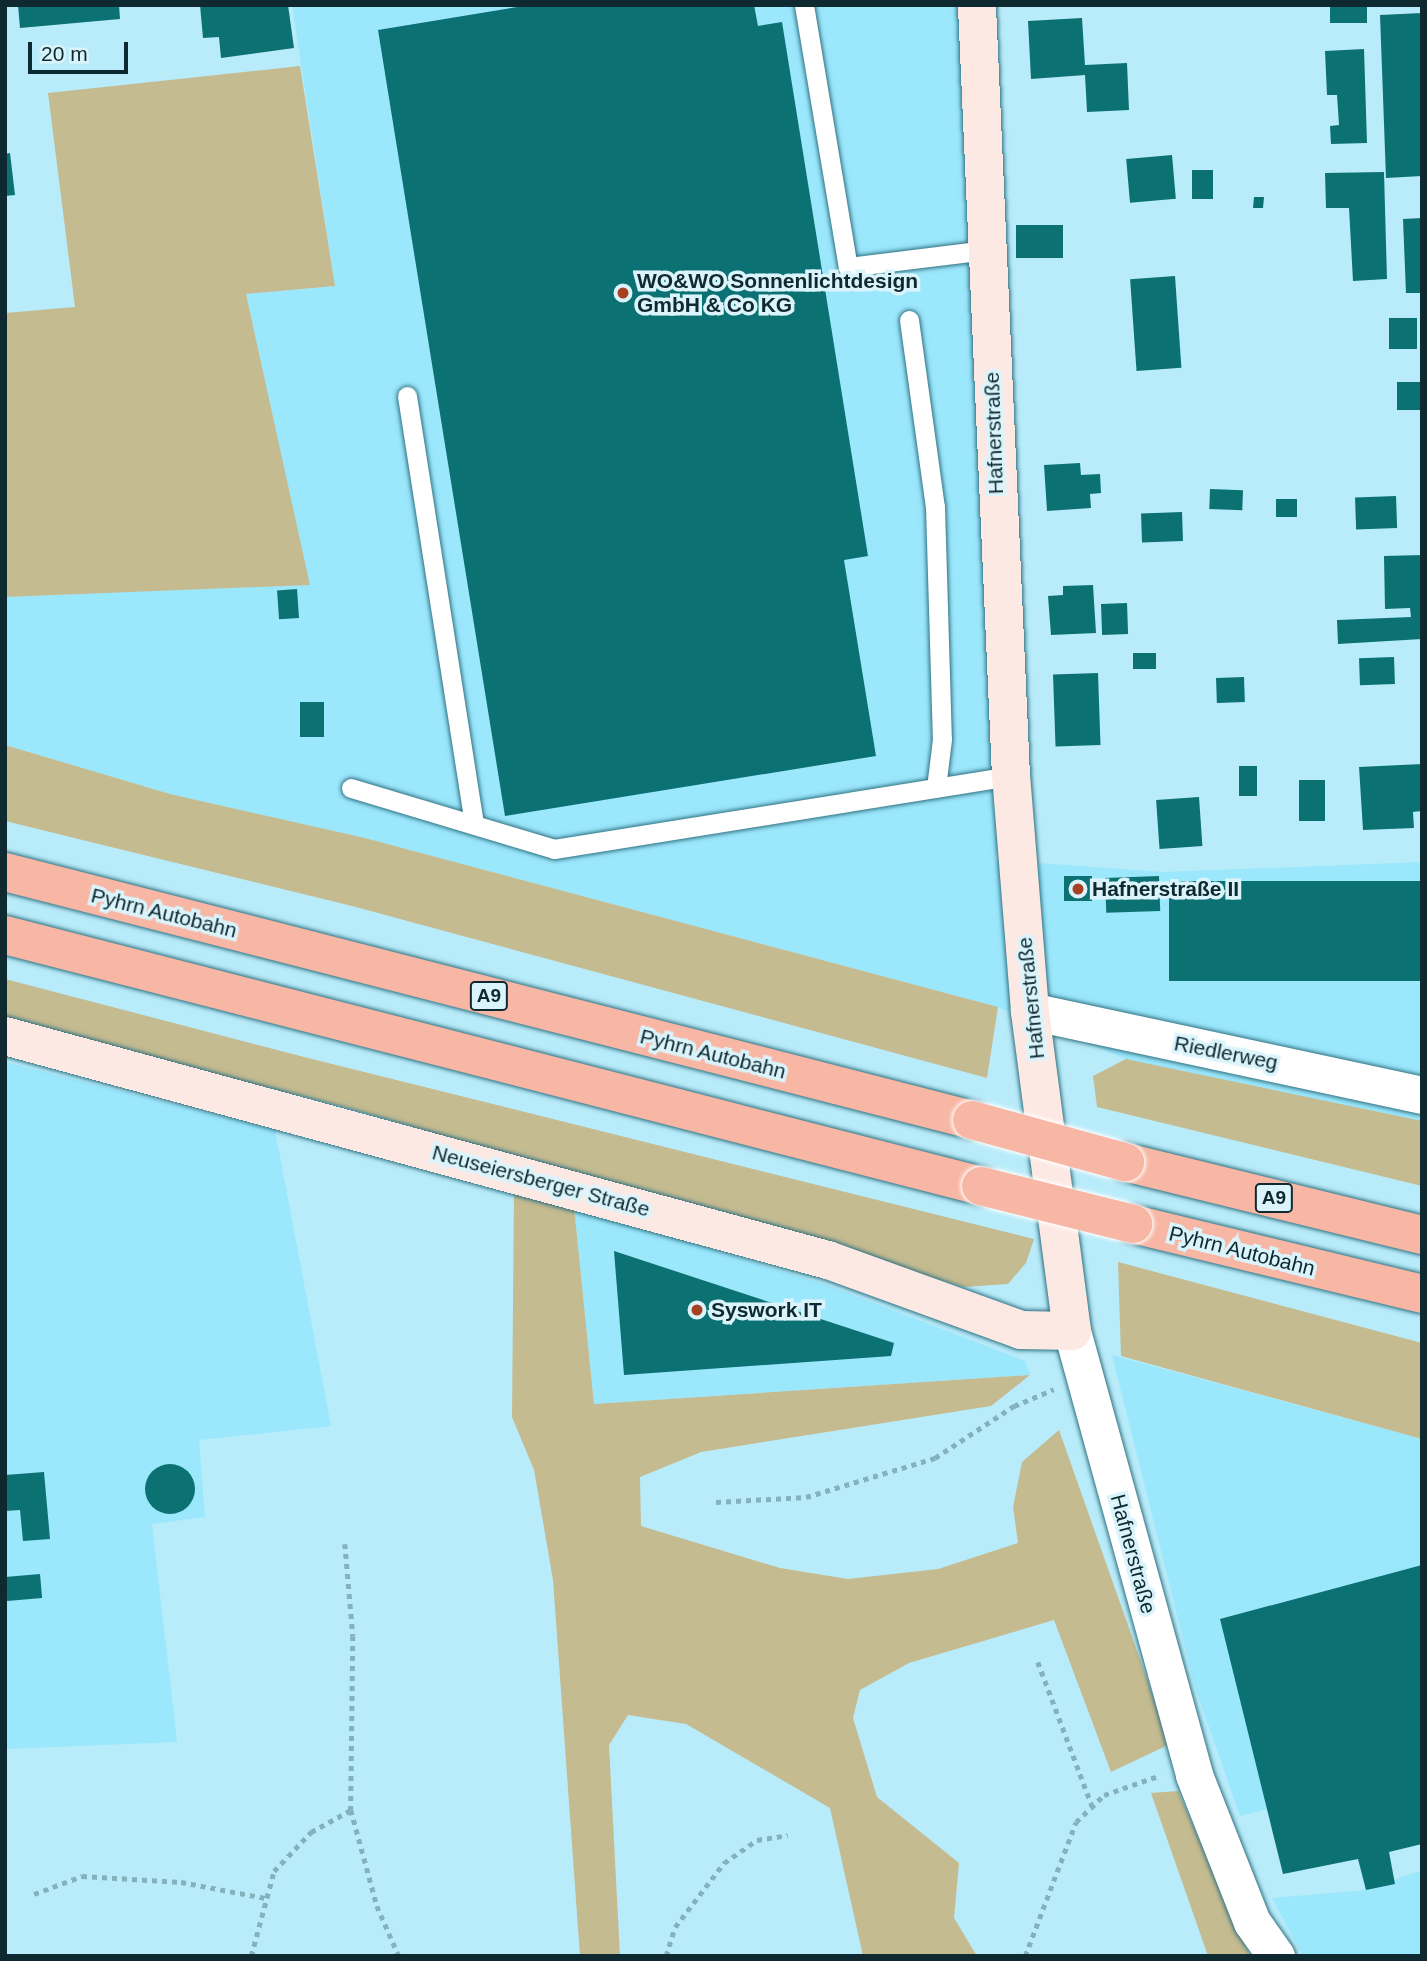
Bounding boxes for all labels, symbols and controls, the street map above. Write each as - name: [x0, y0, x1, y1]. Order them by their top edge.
- scale bar: [32, 28, 131, 72]
- text: 20 m: [41, 42, 88, 65]
- place label: WO&WO Sonnenlichtdesign GmbH & Co KG: [637, 268, 918, 318]
- marker: WO&WO Sonnenlichtdesign GmbH & Co KG: [615, 285, 631, 301]
- street label: Hafnerstraße: [979, 371, 1009, 495]
- place label: Hafnerstraße II: [1092, 876, 1239, 902]
- marker: Hafnerstraße II: [1070, 881, 1086, 897]
- street label: Pyhrn Autobahn: [88, 883, 240, 943]
- street label: Hafnerstraße: [1012, 936, 1050, 1060]
- road number: A9: [470, 980, 508, 1012]
- street label: Pyhrn Autobahn: [637, 1024, 789, 1084]
- street label: Riedlerweg: [1172, 1031, 1280, 1075]
- street label: Neuseiersberger Straße: [430, 1140, 652, 1222]
- road number: A9: [1255, 1182, 1293, 1214]
- street label: Pyhrn Autobahn: [1166, 1221, 1318, 1281]
- place label: Syswork IT: [711, 1297, 822, 1323]
- marker: Syswork IT: [689, 1302, 705, 1318]
- street label: Hafnerstraße: [1105, 1492, 1161, 1616]

